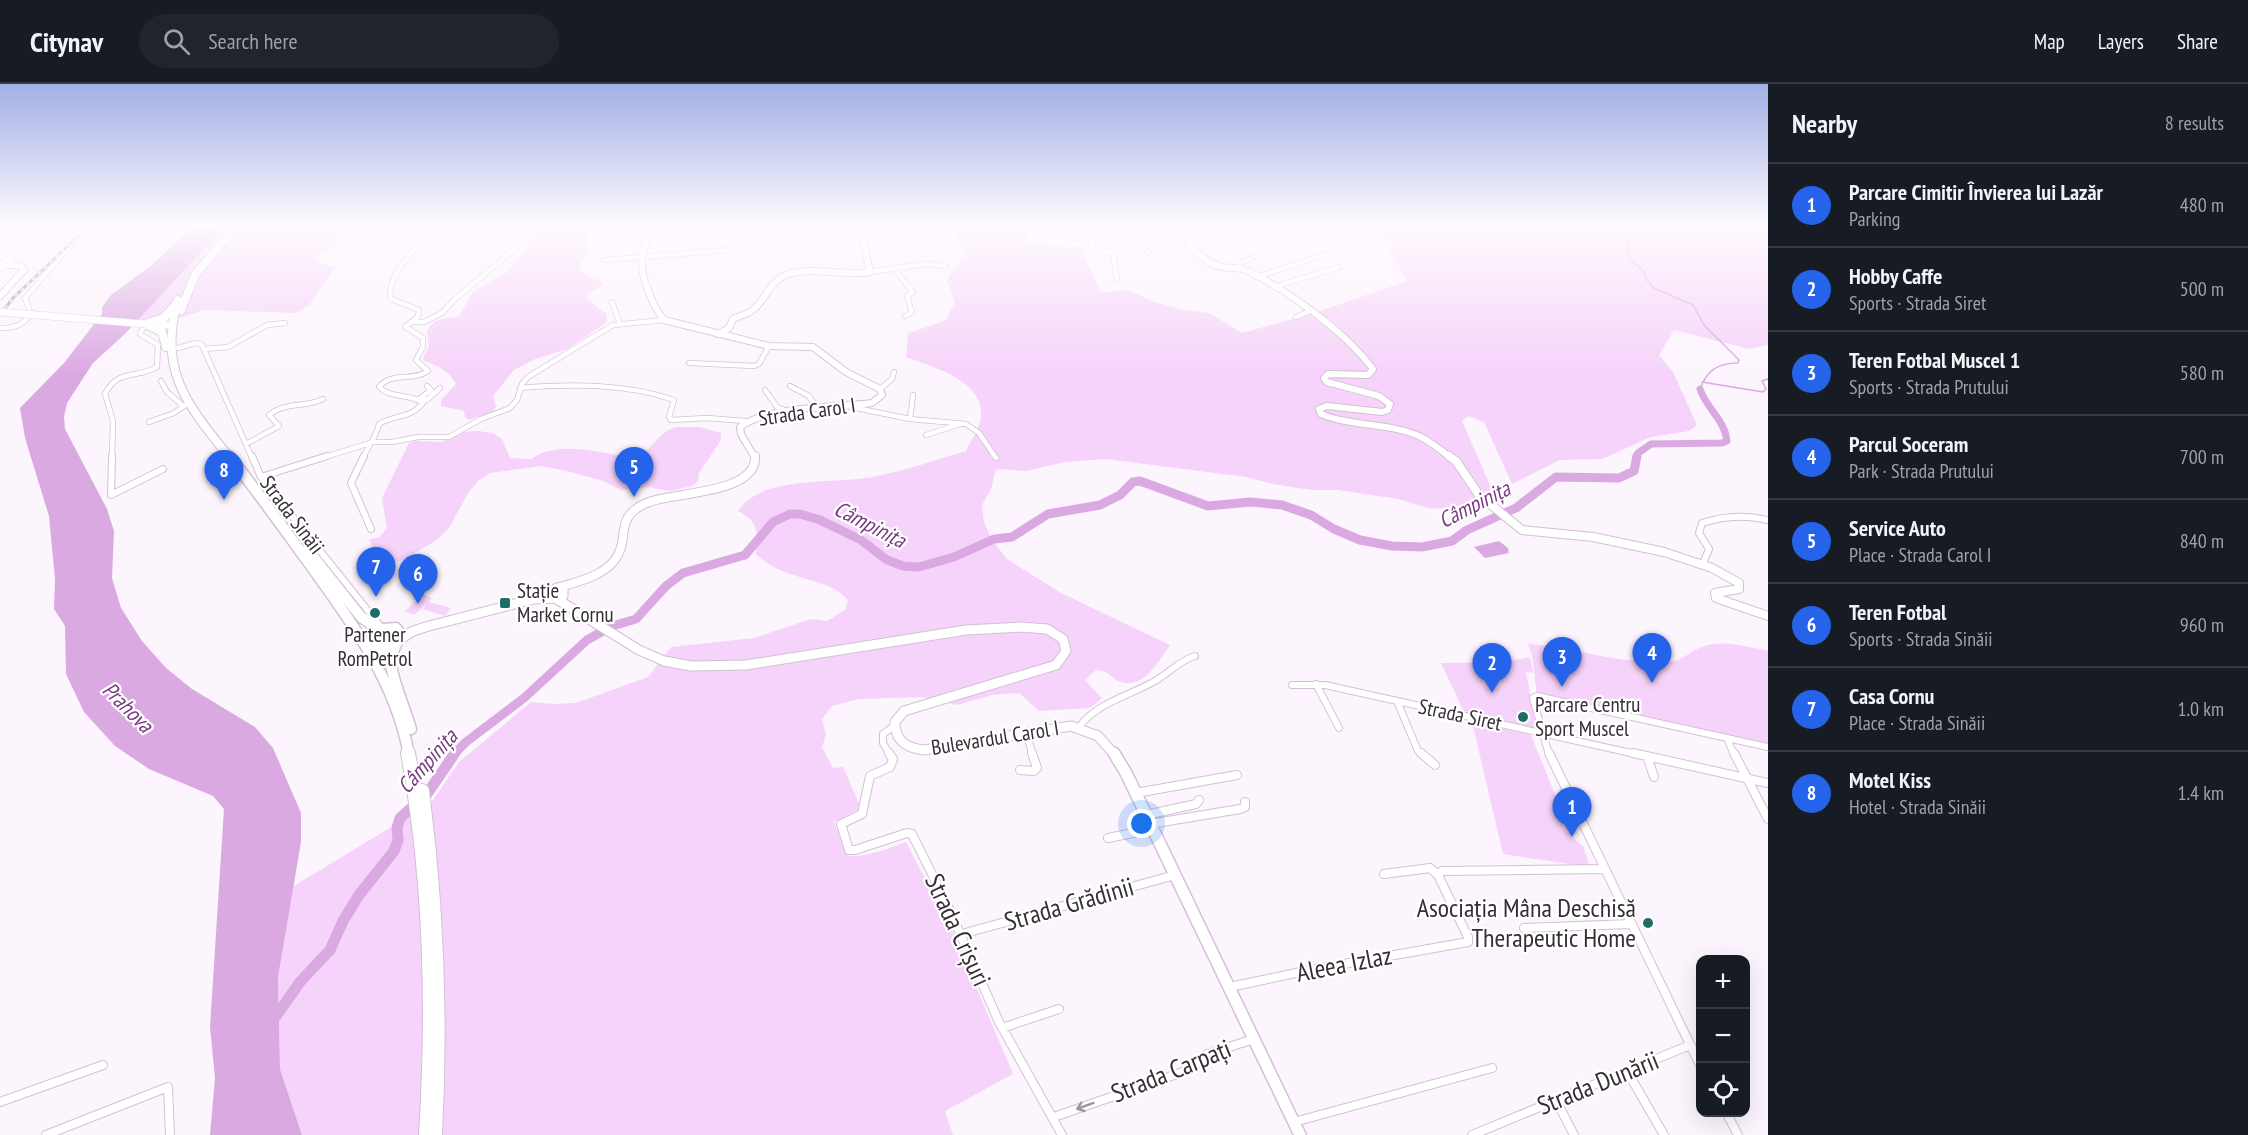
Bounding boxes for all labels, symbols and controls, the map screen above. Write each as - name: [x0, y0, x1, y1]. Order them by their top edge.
- search box: [139, 14, 559, 68]
- text: Citynav: [30, 23, 103, 60]
- icon: search: [160, 25, 193, 58]
- text: Search here: [208, 27, 298, 55]
- text: Map: [2034, 28, 2065, 55]
- text: Layers: [2098, 28, 2144, 55]
- text: Share: [2177, 28, 2218, 55]
- text: Nearby: [1792, 107, 1857, 140]
- text: 8 results: [2165, 110, 2224, 136]
- text: Parcare Cimitir Învierea lui Lazăr: [1849, 178, 2103, 206]
- text: 1: [1807, 192, 1816, 218]
- text: 480 m: [2180, 192, 2224, 218]
- text: Parking: [1849, 206, 1900, 232]
- text: Hobby Caffe: [1849, 262, 1942, 290]
- text: 2: [1807, 276, 1816, 302]
- text: 500 m: [2180, 276, 2224, 302]
- text: Sports · Strada Siret: [1849, 290, 1986, 316]
- text: Teren Fotbal Muscel 1: [1849, 346, 2020, 374]
- text: 3: [1807, 360, 1816, 386]
- text: 580 m: [2180, 360, 2224, 386]
- text: Sports · Strada Prutului: [1849, 374, 2009, 400]
- street label: Strada Carol I: [757, 391, 857, 432]
- text: Parcul Soceram: [1849, 430, 1968, 458]
- text: 4: [1807, 444, 1816, 470]
- text: 700 m: [2180, 444, 2224, 470]
- pin: 5: [614, 448, 654, 497]
- pin: 8: [204, 450, 244, 500]
- text: Park · Strada Prutului: [1849, 458, 1994, 484]
- street label: Strada Sinăii: [254, 470, 331, 559]
- water label: Câmpinița: [1433, 474, 1516, 534]
- water label: Câmpinița: [829, 494, 912, 554]
- text: Service Auto: [1849, 514, 1946, 542]
- text: 5: [1807, 528, 1816, 554]
- text: 840 m: [2180, 528, 2224, 554]
- text: Place · Strada Carol I: [1849, 542, 1991, 568]
- pin: 7: [356, 548, 395, 597]
- pin: 6: [398, 554, 438, 604]
- place label: Stație Market Cornu: [517, 577, 614, 628]
- marker: Stație Market Cornu: [498, 596, 512, 610]
- text: Teren Fotbal: [1849, 598, 1946, 626]
- marker: Partener RomPetrol: [368, 606, 382, 620]
- text: 6: [1807, 612, 1816, 638]
- text: 960 m: [2180, 612, 2224, 638]
- place label: Partener RomPetrol: [337, 621, 413, 672]
- text: Sports · Strada Sinăii: [1849, 626, 1993, 652]
- pin: 4: [1632, 634, 1672, 683]
- pin: 3: [1542, 638, 1582, 687]
- pin: 2: [1472, 644, 1512, 693]
- water label: Prahova: [97, 676, 160, 739]
- text: Casa Cornu: [1849, 682, 1934, 710]
- place label: Parcare Centru Sport Muscel: [1535, 691, 1640, 742]
- street label: Strada Siret: [1416, 693, 1505, 737]
- text: 7: [1807, 696, 1816, 722]
- text: 1.0 km: [2177, 696, 2224, 722]
- marker: Parcare Centru Sport Muscel: [1516, 710, 1530, 724]
- text: Place · Strada Sinăii: [1849, 710, 1985, 736]
- street label: Bulevardul Carol I: [929, 714, 1061, 761]
- water label: Câmpinița: [391, 722, 464, 799]
- text: Motel Kiss: [1849, 766, 1931, 794]
- text: 8: [1807, 780, 1816, 806]
- text: 1.4 km: [2177, 780, 2224, 806]
- pin: 1: [1552, 788, 1592, 837]
- text: Hotel · Strada Sinăii: [1849, 794, 1986, 820]
- your location: [1127, 809, 1156, 838]
- street label: Strada Crișuri: [918, 868, 999, 991]
- street label: Strada Grădinii: [1000, 869, 1137, 938]
- place label: Asociația Mâna Deschisă Therapeutic Home: [1417, 891, 1636, 954]
- marker: Asociația Mâna Deschisă Therapeutic Home: [1641, 916, 1655, 930]
- street label: Aleea Izlaz: [1293, 938, 1395, 989]
- map controls: [1696, 955, 1750, 1117]
- button: +: [1696, 955, 1750, 1009]
- button: −: [1696, 1009, 1750, 1063]
- street label: Strada Carpați: [1106, 1032, 1236, 1110]
- street label: Strada Dunării: [1532, 1043, 1663, 1122]
- button: locate: [1696, 1063, 1750, 1117]
- one-way arrow: [1076, 1101, 1095, 1112]

